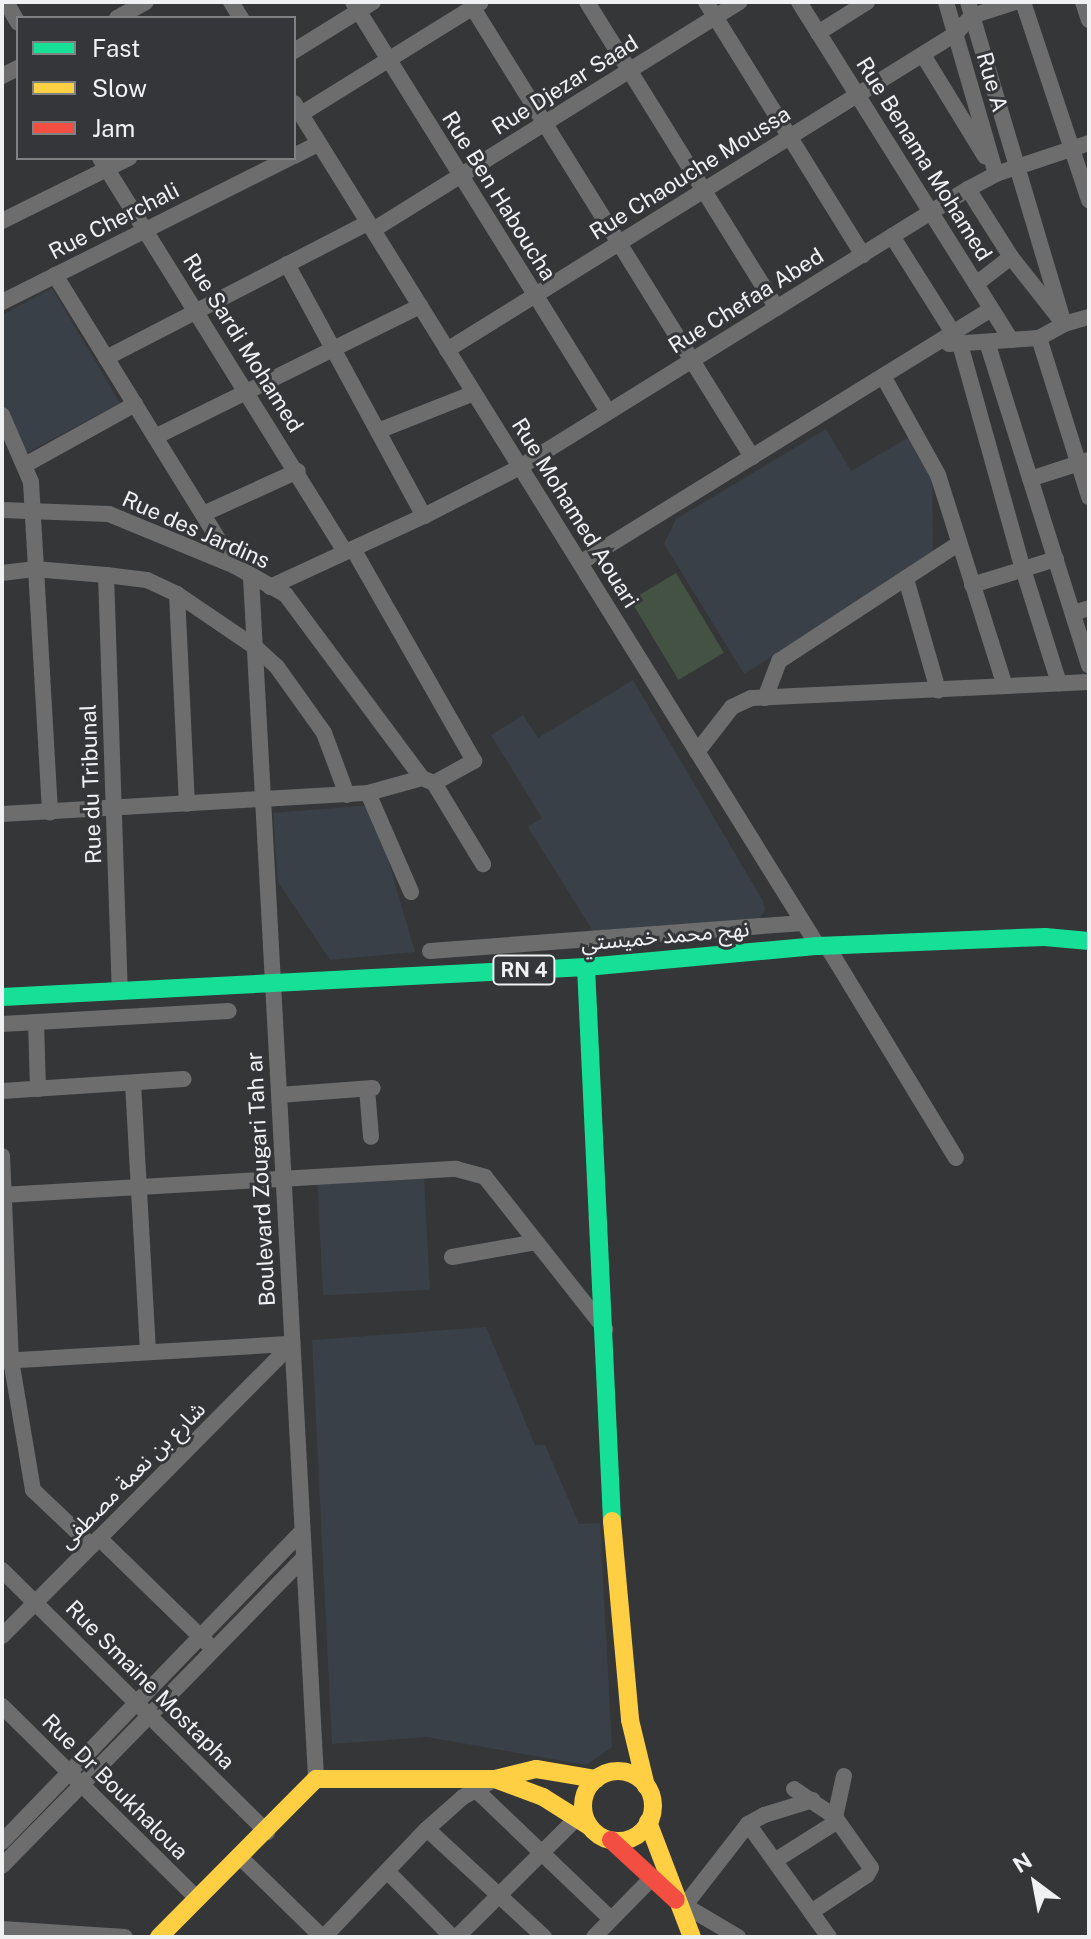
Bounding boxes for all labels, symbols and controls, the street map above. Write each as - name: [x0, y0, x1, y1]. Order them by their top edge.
- legend: [16, 16, 296, 160]
- street label: Rue Djezar Saad: [487, 29, 643, 141]
- text: Fast: [92, 34, 140, 62]
- street label: Rue A: [971, 49, 1013, 115]
- street label: Rue Benama Mohamed: [851, 52, 997, 266]
- text: Slow: [92, 74, 147, 102]
- street label: Rue Chaouche Moussa: [585, 100, 795, 246]
- street label: Rue Ben Haboucha: [436, 107, 562, 285]
- text: Jam: [92, 114, 135, 142]
- street label: Rue Cherchali: [44, 177, 184, 265]
- street label: Rue Chefaa Abed: [664, 243, 828, 359]
- street label: Rue Sardi Mohamed: [177, 249, 309, 437]
- street label: Rue Mohamed Aouari: [506, 413, 644, 613]
- street label: Rue des Jardins: [118, 486, 274, 574]
- street label: Rue du Tribunal: [75, 703, 107, 865]
- street label: نهج محمد خميستي: [580, 915, 750, 957]
- road number: RN 4: [492, 954, 556, 986]
- street label: Boulevard Zougari Tah ar: [241, 1051, 281, 1307]
- street label: شارع بن نعمة مصطفى: [53, 1396, 211, 1554]
- street label: Rue Smaine Mostapha: [60, 1595, 240, 1775]
- street label: Rue Dr Boukhaloua: [37, 1709, 193, 1865]
- north arrow: [995, 1843, 1075, 1923]
- text: N: [1008, 1847, 1036, 1878]

